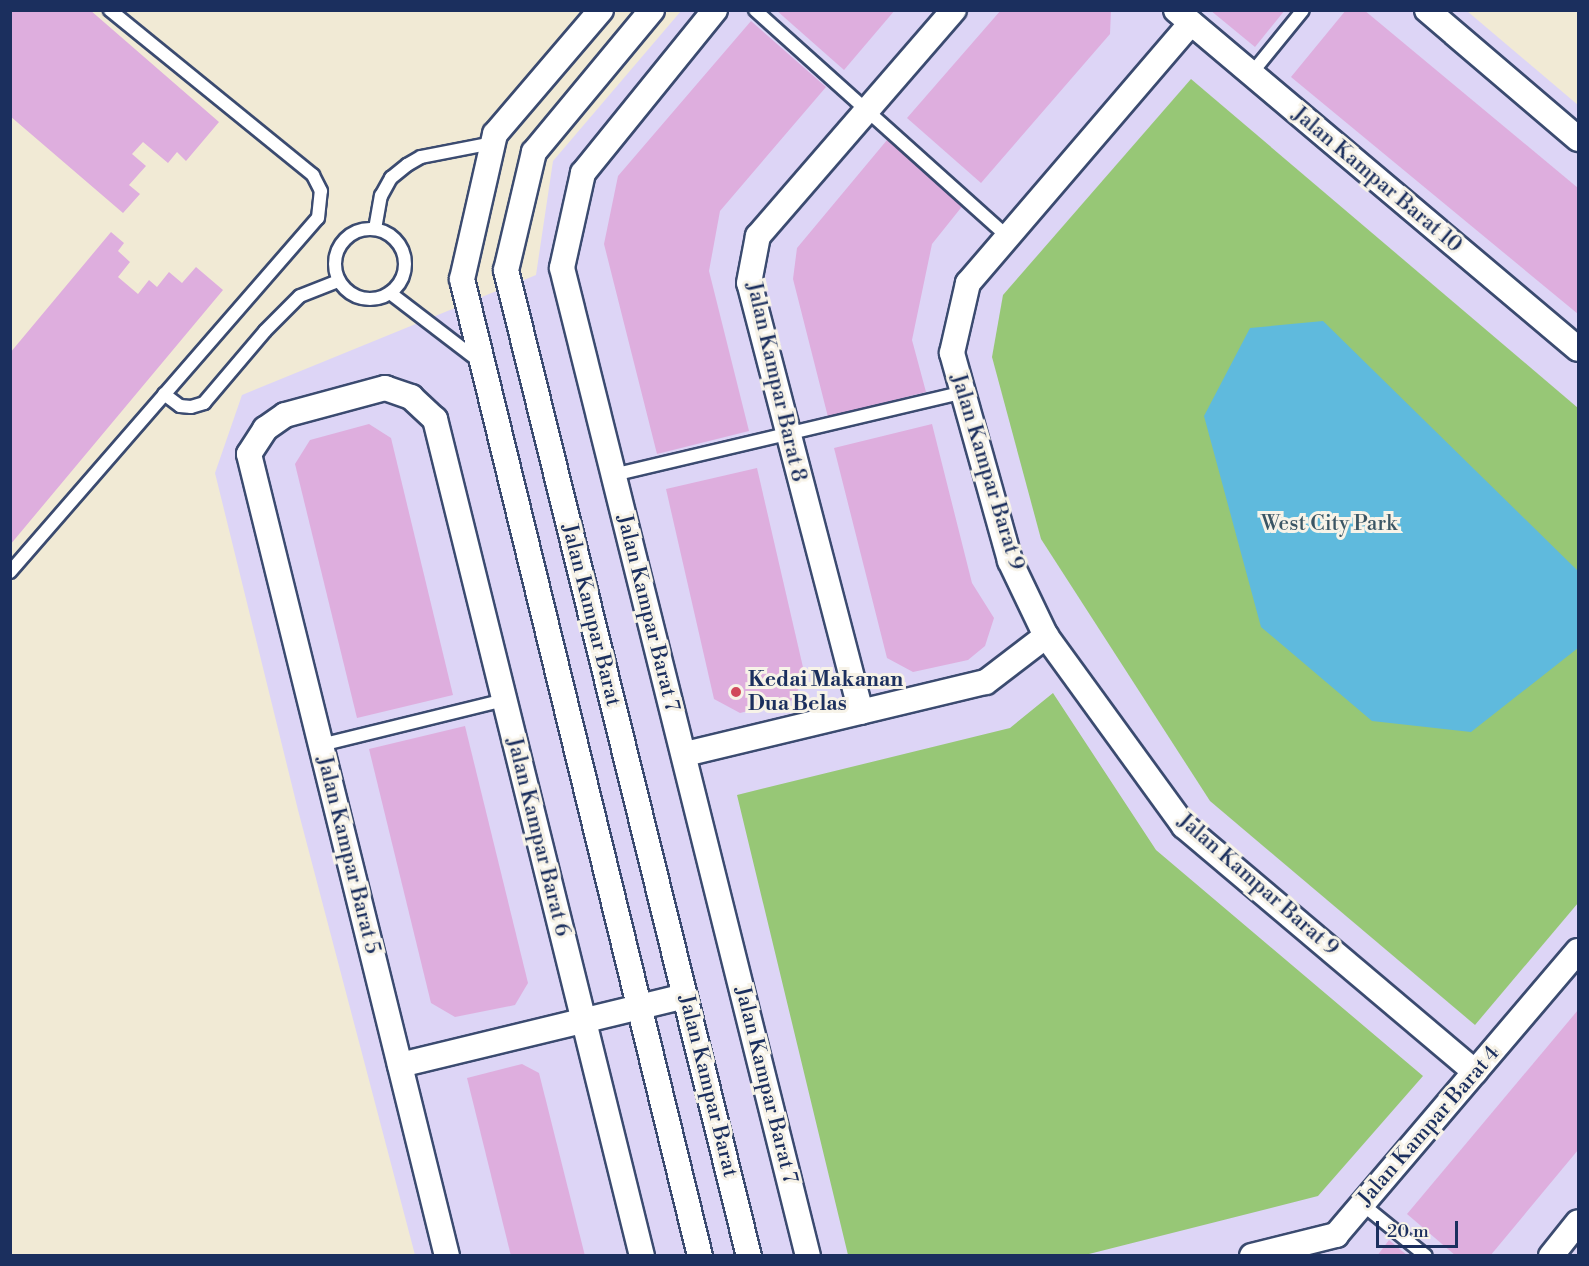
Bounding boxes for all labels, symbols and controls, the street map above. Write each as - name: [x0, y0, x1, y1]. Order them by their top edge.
- street label: Jalan Kampar Barat 10: [1287, 102, 1467, 258]
- street label: Jalan Kampar Barat 8: [741, 280, 811, 484]
- street label: Jalan Kampar Barat 9: [945, 371, 1029, 573]
- park label: West City Park: [1261, 511, 1397, 537]
- street label: Jalan Kampar Barat 7: [611, 512, 685, 714]
- street label: Jalan Kampar Barat: [556, 521, 626, 709]
- place label: Kedai Makanan Dua Belas: [748, 667, 903, 717]
- marker: Kedai Makanan Dua Belas: [729, 685, 743, 699]
- street label: Jalan Kampar Barat 6: [501, 735, 575, 939]
- street label: Jalan Kampar Barat 5: [311, 754, 385, 956]
- street label: Jalan Kampar Barat 9: [1173, 809, 1343, 961]
- street label: Jalan Kampar Barat 7: [729, 984, 803, 1186]
- street label: Jalan Kampar Barat: [673, 992, 743, 1180]
- street label: Jalan Kampar Barat 4: [1353, 1041, 1505, 1211]
- scale bar: [1379, 1209, 1462, 1247]
- text: 20 m: [1387, 1220, 1429, 1243]

